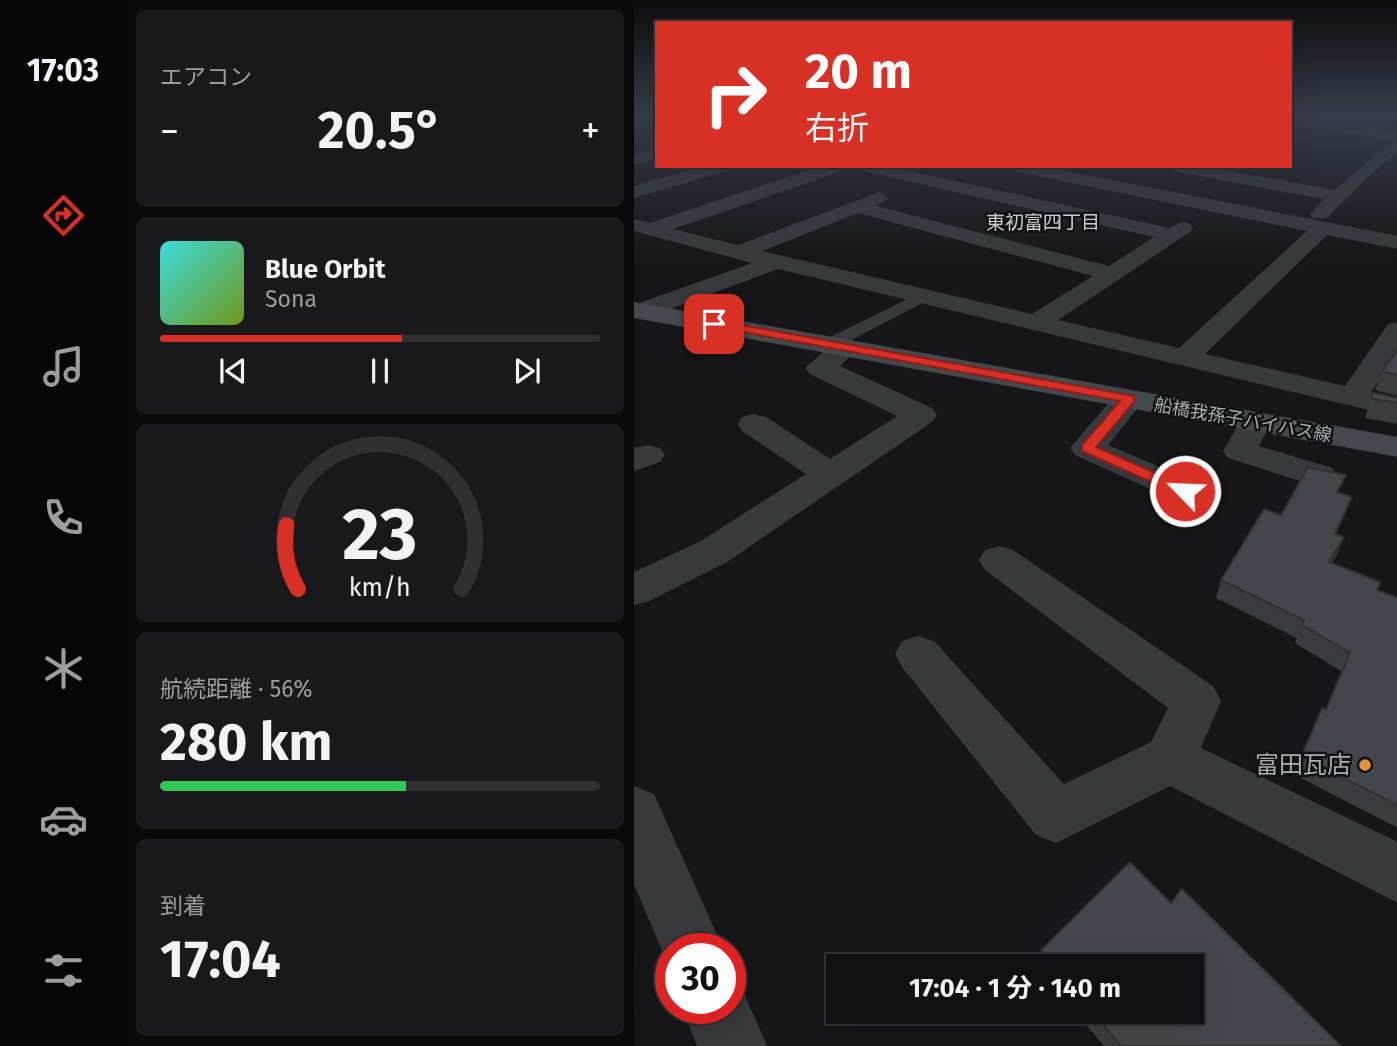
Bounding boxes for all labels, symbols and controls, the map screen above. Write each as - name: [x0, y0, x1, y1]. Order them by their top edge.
- text: 20 m: [805, 42, 912, 101]
- icon: right: [690, 49, 781, 140]
- text: 17:03: [27, 51, 99, 89]
- text: エアコン: [160, 63, 252, 91]
- text: 20.5°: [318, 99, 442, 162]
- text: −: [160, 108, 179, 154]
- text: +: [581, 108, 600, 154]
- text: 右折: [805, 109, 869, 147]
- icon: directions: [39, 191, 88, 240]
- district label: 東初富四丁目: [986, 211, 1100, 234]
- text: Blue Orbit: [265, 254, 385, 285]
- text: Sona: [265, 285, 317, 313]
- pin: [684, 294, 744, 354]
- icon: arrive: [695, 305, 733, 343]
- icon: music: [39, 342, 88, 391]
- icon: previous: [214, 352, 252, 390]
- icon: pause: [361, 352, 399, 390]
- icon: next: [508, 352, 546, 390]
- street label: 船橋我孫子バイパス線: [1153, 394, 1333, 446]
- position arrow: [1148, 454, 1222, 528]
- text: 23: [342, 491, 418, 578]
- icon: phone: [39, 493, 88, 542]
- text: km/h: [349, 573, 411, 603]
- icon: climate: [39, 644, 88, 693]
- text: 航続距離 · 56%: [160, 675, 313, 703]
- text: 280 km: [160, 711, 332, 774]
- place label: 富田瓦店: [1255, 751, 1351, 779]
- marker: 富田瓦店: [1357, 757, 1373, 773]
- icon: car: [39, 795, 88, 844]
- text: 到着: [160, 892, 206, 920]
- text: 17:04: [160, 928, 281, 991]
- speed limit sign: 30: [655, 933, 746, 1024]
- icon: filters: [39, 946, 88, 995]
- text: 17:04 · 1 分 · 140 m: [909, 973, 1121, 1004]

